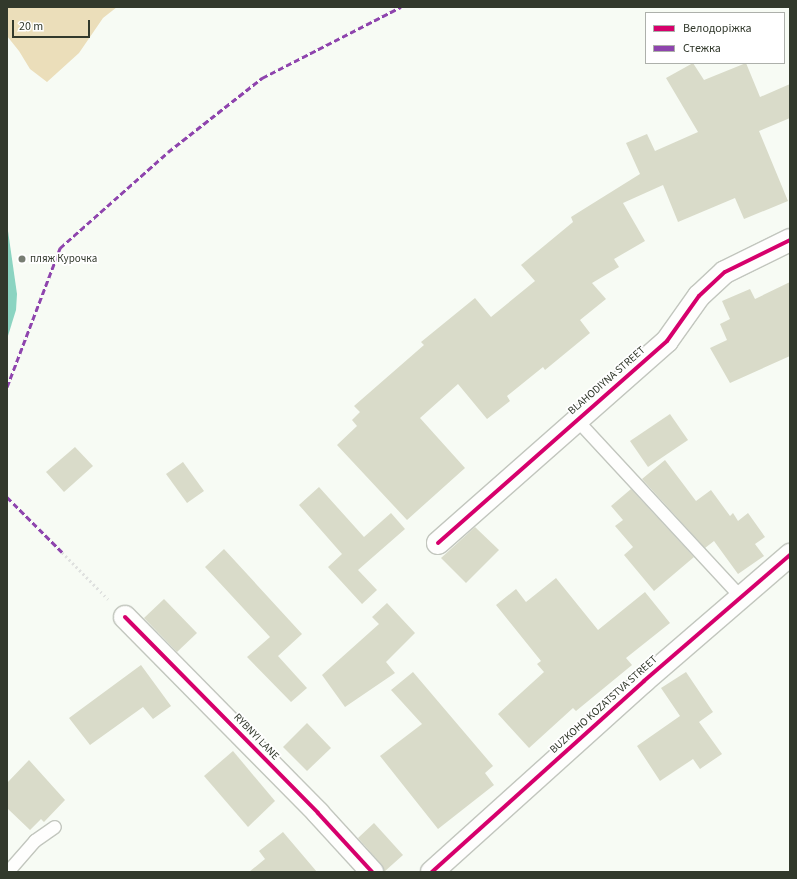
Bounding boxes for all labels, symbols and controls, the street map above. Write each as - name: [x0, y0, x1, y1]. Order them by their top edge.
- scale bar: [14, 12, 92, 38]
- legend: [645, 12, 785, 64]
- text: 20 m: [19, 18, 43, 35]
- text: Велодоріжка: [683, 20, 752, 37]
- text: Стежка: [683, 40, 721, 57]
- place label: пляж Курочка: [30, 252, 97, 266]
- marker: пляж Курочка: [17, 254, 27, 264]
- street label: BLAHODIYNA STREET: [566, 344, 648, 418]
- street label: BUZKOHO KOZATSTVA STREET: [548, 653, 660, 757]
- street label: RYBNYI LANE: [231, 711, 281, 763]

